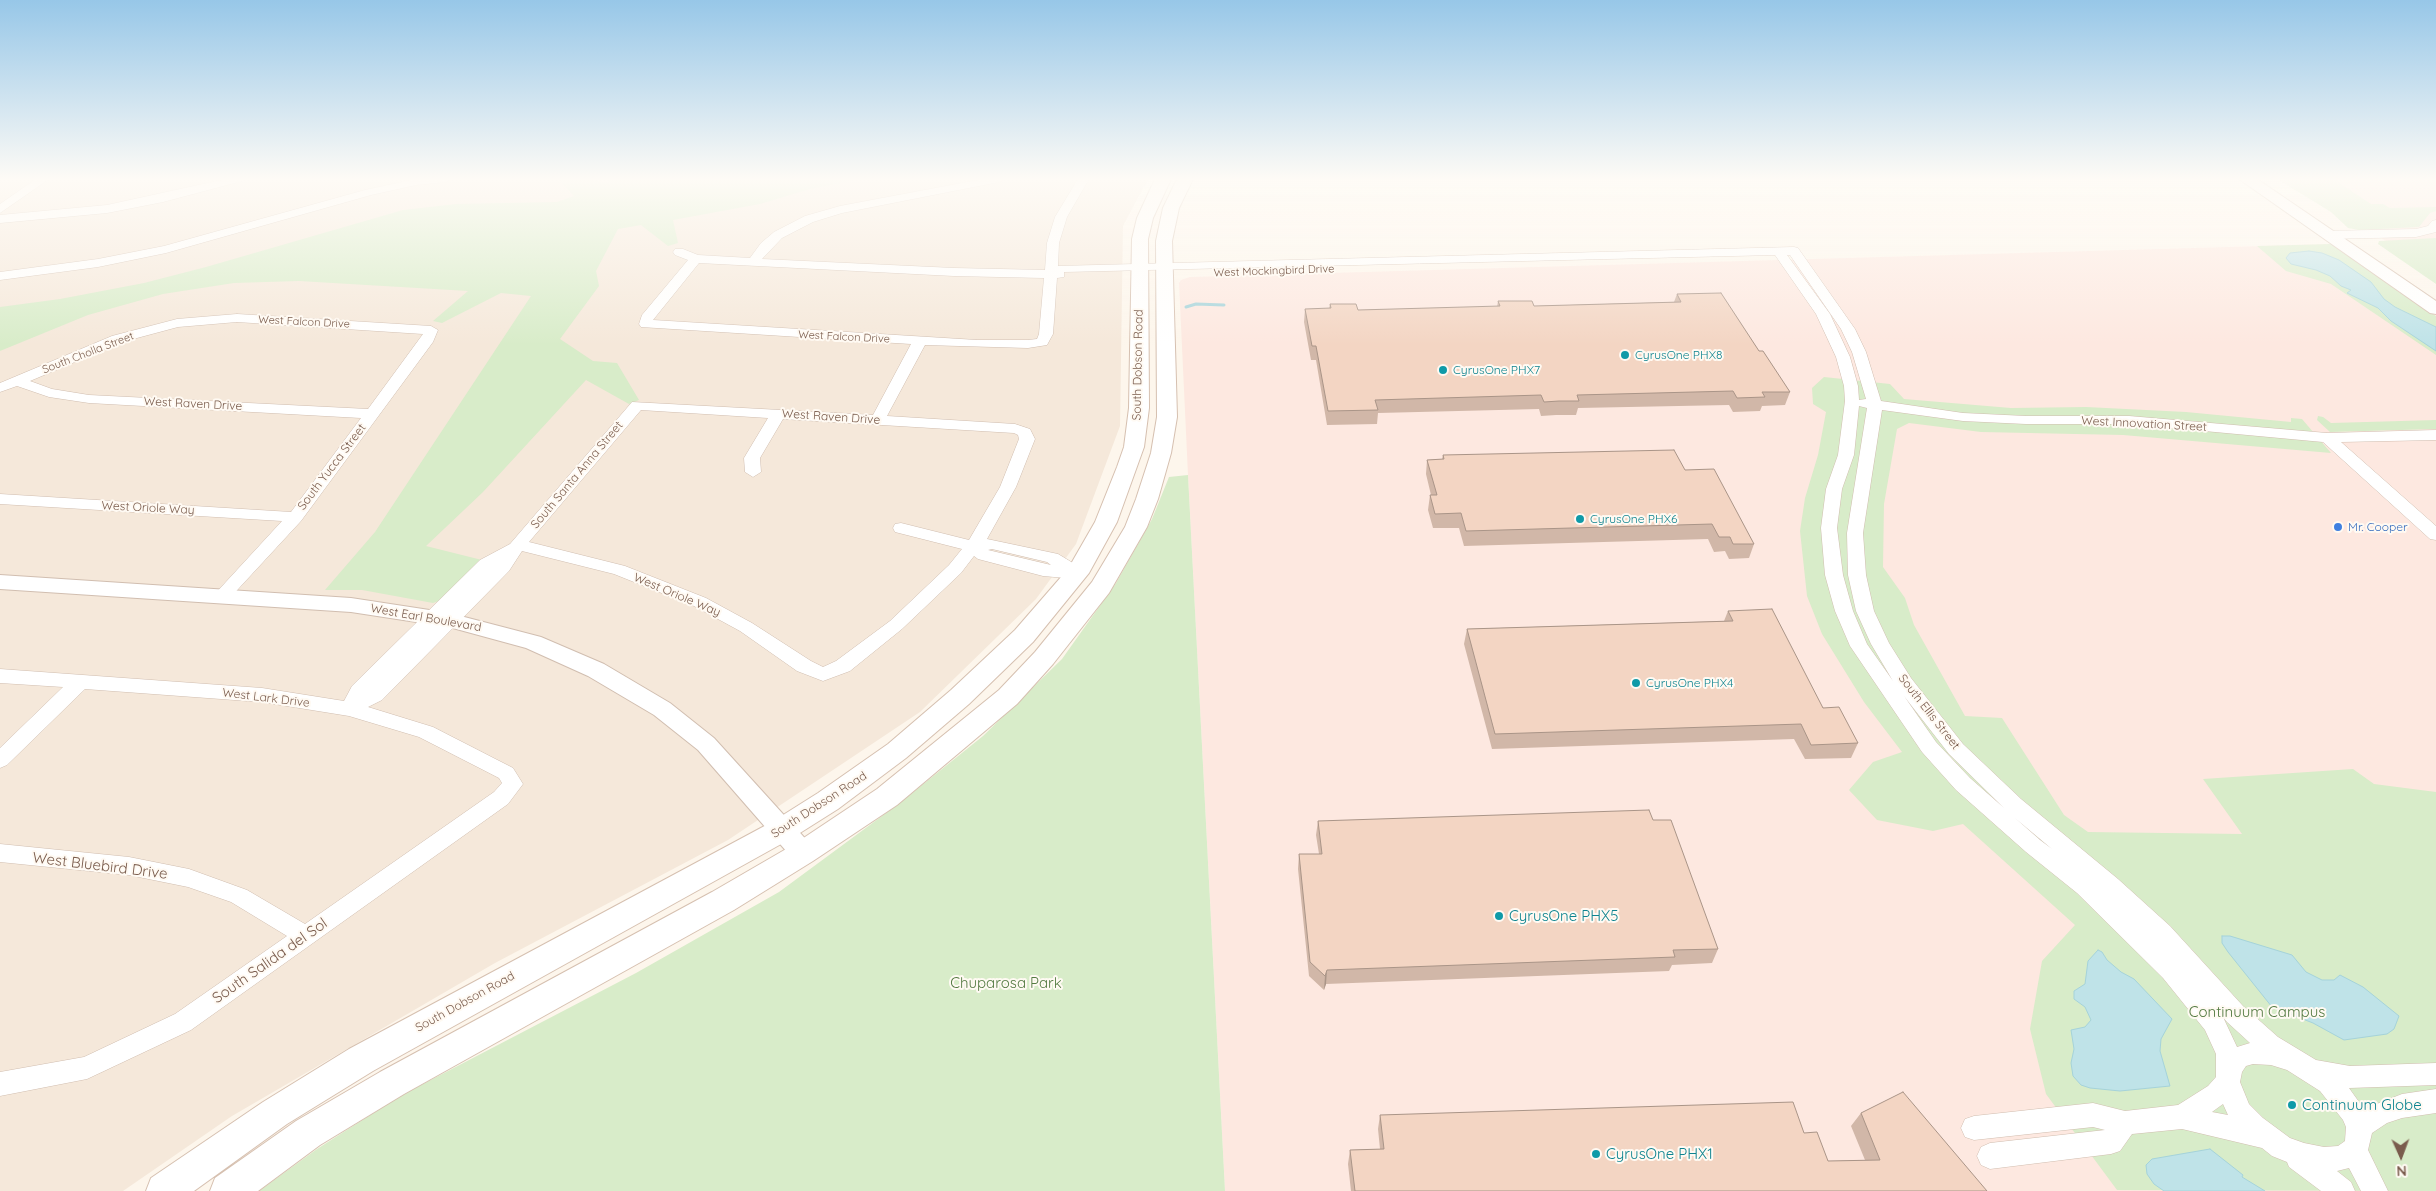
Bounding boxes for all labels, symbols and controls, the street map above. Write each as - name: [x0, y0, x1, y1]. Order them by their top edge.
- street label: West Mockingbird Drive: [1213, 262, 1335, 280]
- street label: South Dobson Road: [1130, 309, 1146, 421]
- street label: West Falcon Drive: [258, 313, 350, 331]
- street label: West Falcon Drive: [798, 328, 890, 346]
- street label: South Cholla Street: [40, 329, 136, 377]
- place label: CyrusOne PHX8: [1635, 348, 1722, 362]
- marker: CyrusOne PHX8: [1619, 349, 1631, 361]
- place label: CyrusOne PHX7: [1453, 363, 1540, 377]
- marker: CyrusOne PHX7: [1437, 364, 1449, 376]
- street label: West Raven Drive: [143, 394, 243, 414]
- street label: West Raven Drive: [781, 406, 881, 428]
- street label: West Innovation Street: [2081, 414, 2207, 434]
- street label: South Santa Anna Street: [528, 418, 626, 532]
- street label: South Yucca Street: [295, 421, 369, 513]
- street label: West Oriole Way: [101, 498, 195, 518]
- place label: CyrusOne PHX6: [1590, 512, 1677, 526]
- marker: CyrusOne PHX6: [1574, 513, 1586, 525]
- place label: Mr. Cooper: [2348, 520, 2408, 534]
- marker: Mr. Cooper: [2332, 521, 2344, 533]
- street label: West Oriole Way: [631, 570, 723, 620]
- street label: West Earl Boulevard: [369, 601, 483, 635]
- street label: South Ellis Street: [1895, 671, 1963, 753]
- place label: CyrusOne PHX4: [1646, 676, 1733, 690]
- marker: CyrusOne PHX4: [1630, 677, 1642, 689]
- street label: West Lark Drive: [221, 685, 311, 711]
- street label: South Dobson Road: [768, 769, 870, 841]
- street label: West Bluebird Drive: [31, 849, 169, 883]
- place label: CyrusOne PHX5: [1509, 907, 1618, 925]
- marker: CyrusOne PHX5: [1493, 910, 1505, 922]
- street label: South Salida del Sol: [209, 915, 331, 1007]
- street label: South Dobson Road: [413, 969, 517, 1035]
- park label: Chuparosa Park: [950, 974, 1062, 992]
- park label: Continuum Campus: [2189, 1003, 2325, 1021]
- place label: Continuum Globe: [2302, 1096, 2422, 1114]
- marker: Continuum Globe: [2286, 1099, 2298, 1111]
- north arrow: [2376, 1131, 2426, 1181]
- place label: CyrusOne PHX1: [1606, 1145, 1713, 1163]
- marker: CyrusOne PHX1: [1590, 1148, 1602, 1160]
- text: N: [2396, 1162, 2407, 1180]

